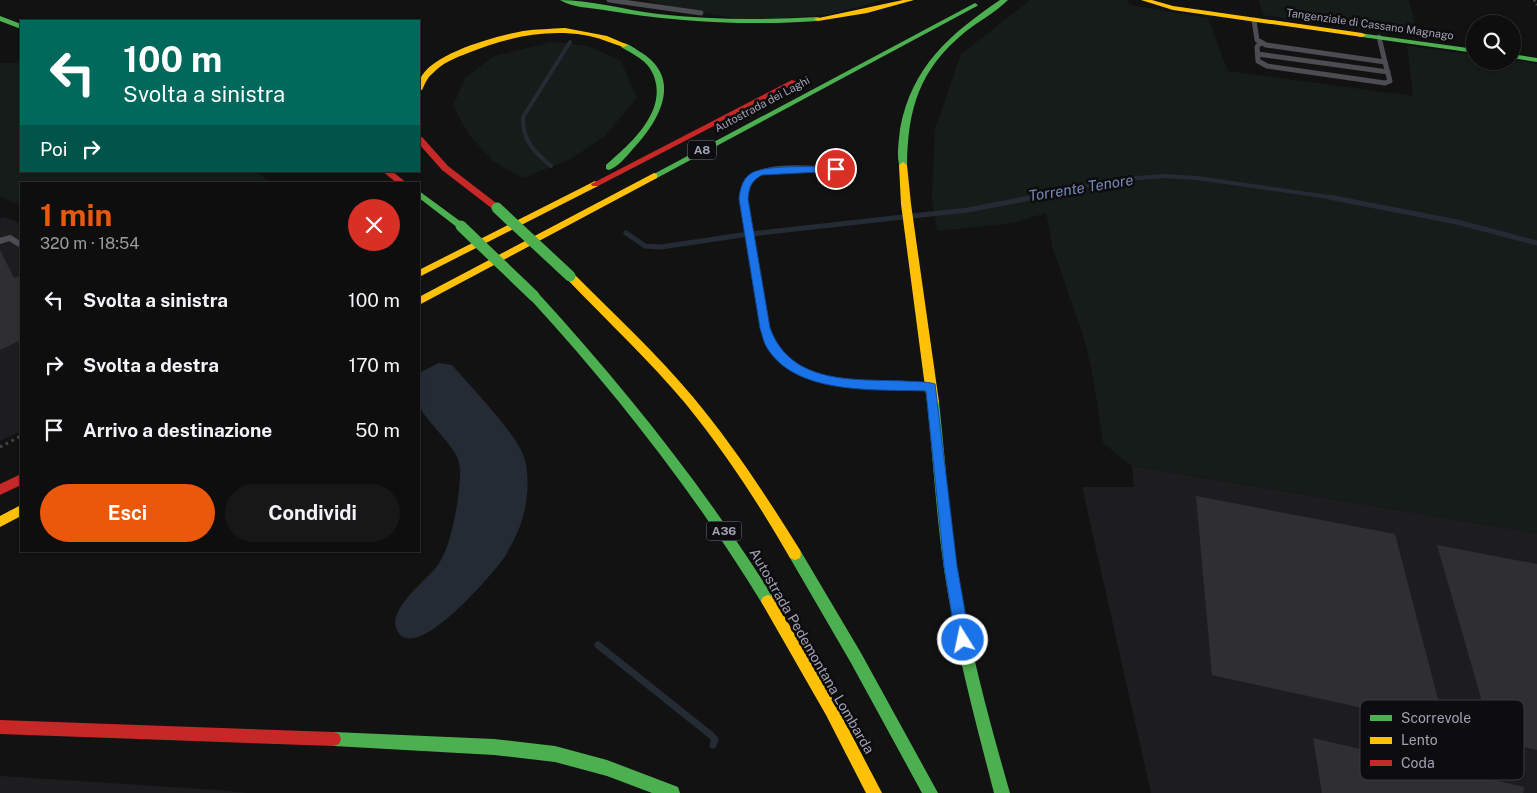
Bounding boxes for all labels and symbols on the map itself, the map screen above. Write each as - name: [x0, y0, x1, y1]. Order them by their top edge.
- street label: Tangenziale di Cassano Magnago: [1285, 6, 1455, 42]
- street label: Autostrada dei Laghi: [712, 74, 812, 134]
- road number: A8: [688, 140, 716, 160]
- pin: [815, 148, 857, 190]
- water label: Torrente Tenore: [1027, 171, 1135, 204]
- road number: A36: [706, 522, 742, 540]
- street label: Autostrada Pedemontana Lombarda: [746, 546, 878, 756]
- position arrow: [936, 613, 988, 665]
- legend: [1360, 700, 1524, 780]
- text: Scorrevole: [1401, 710, 1471, 726]
- text: Lento: [1401, 732, 1438, 748]
- text: Coda: [1401, 755, 1435, 771]

